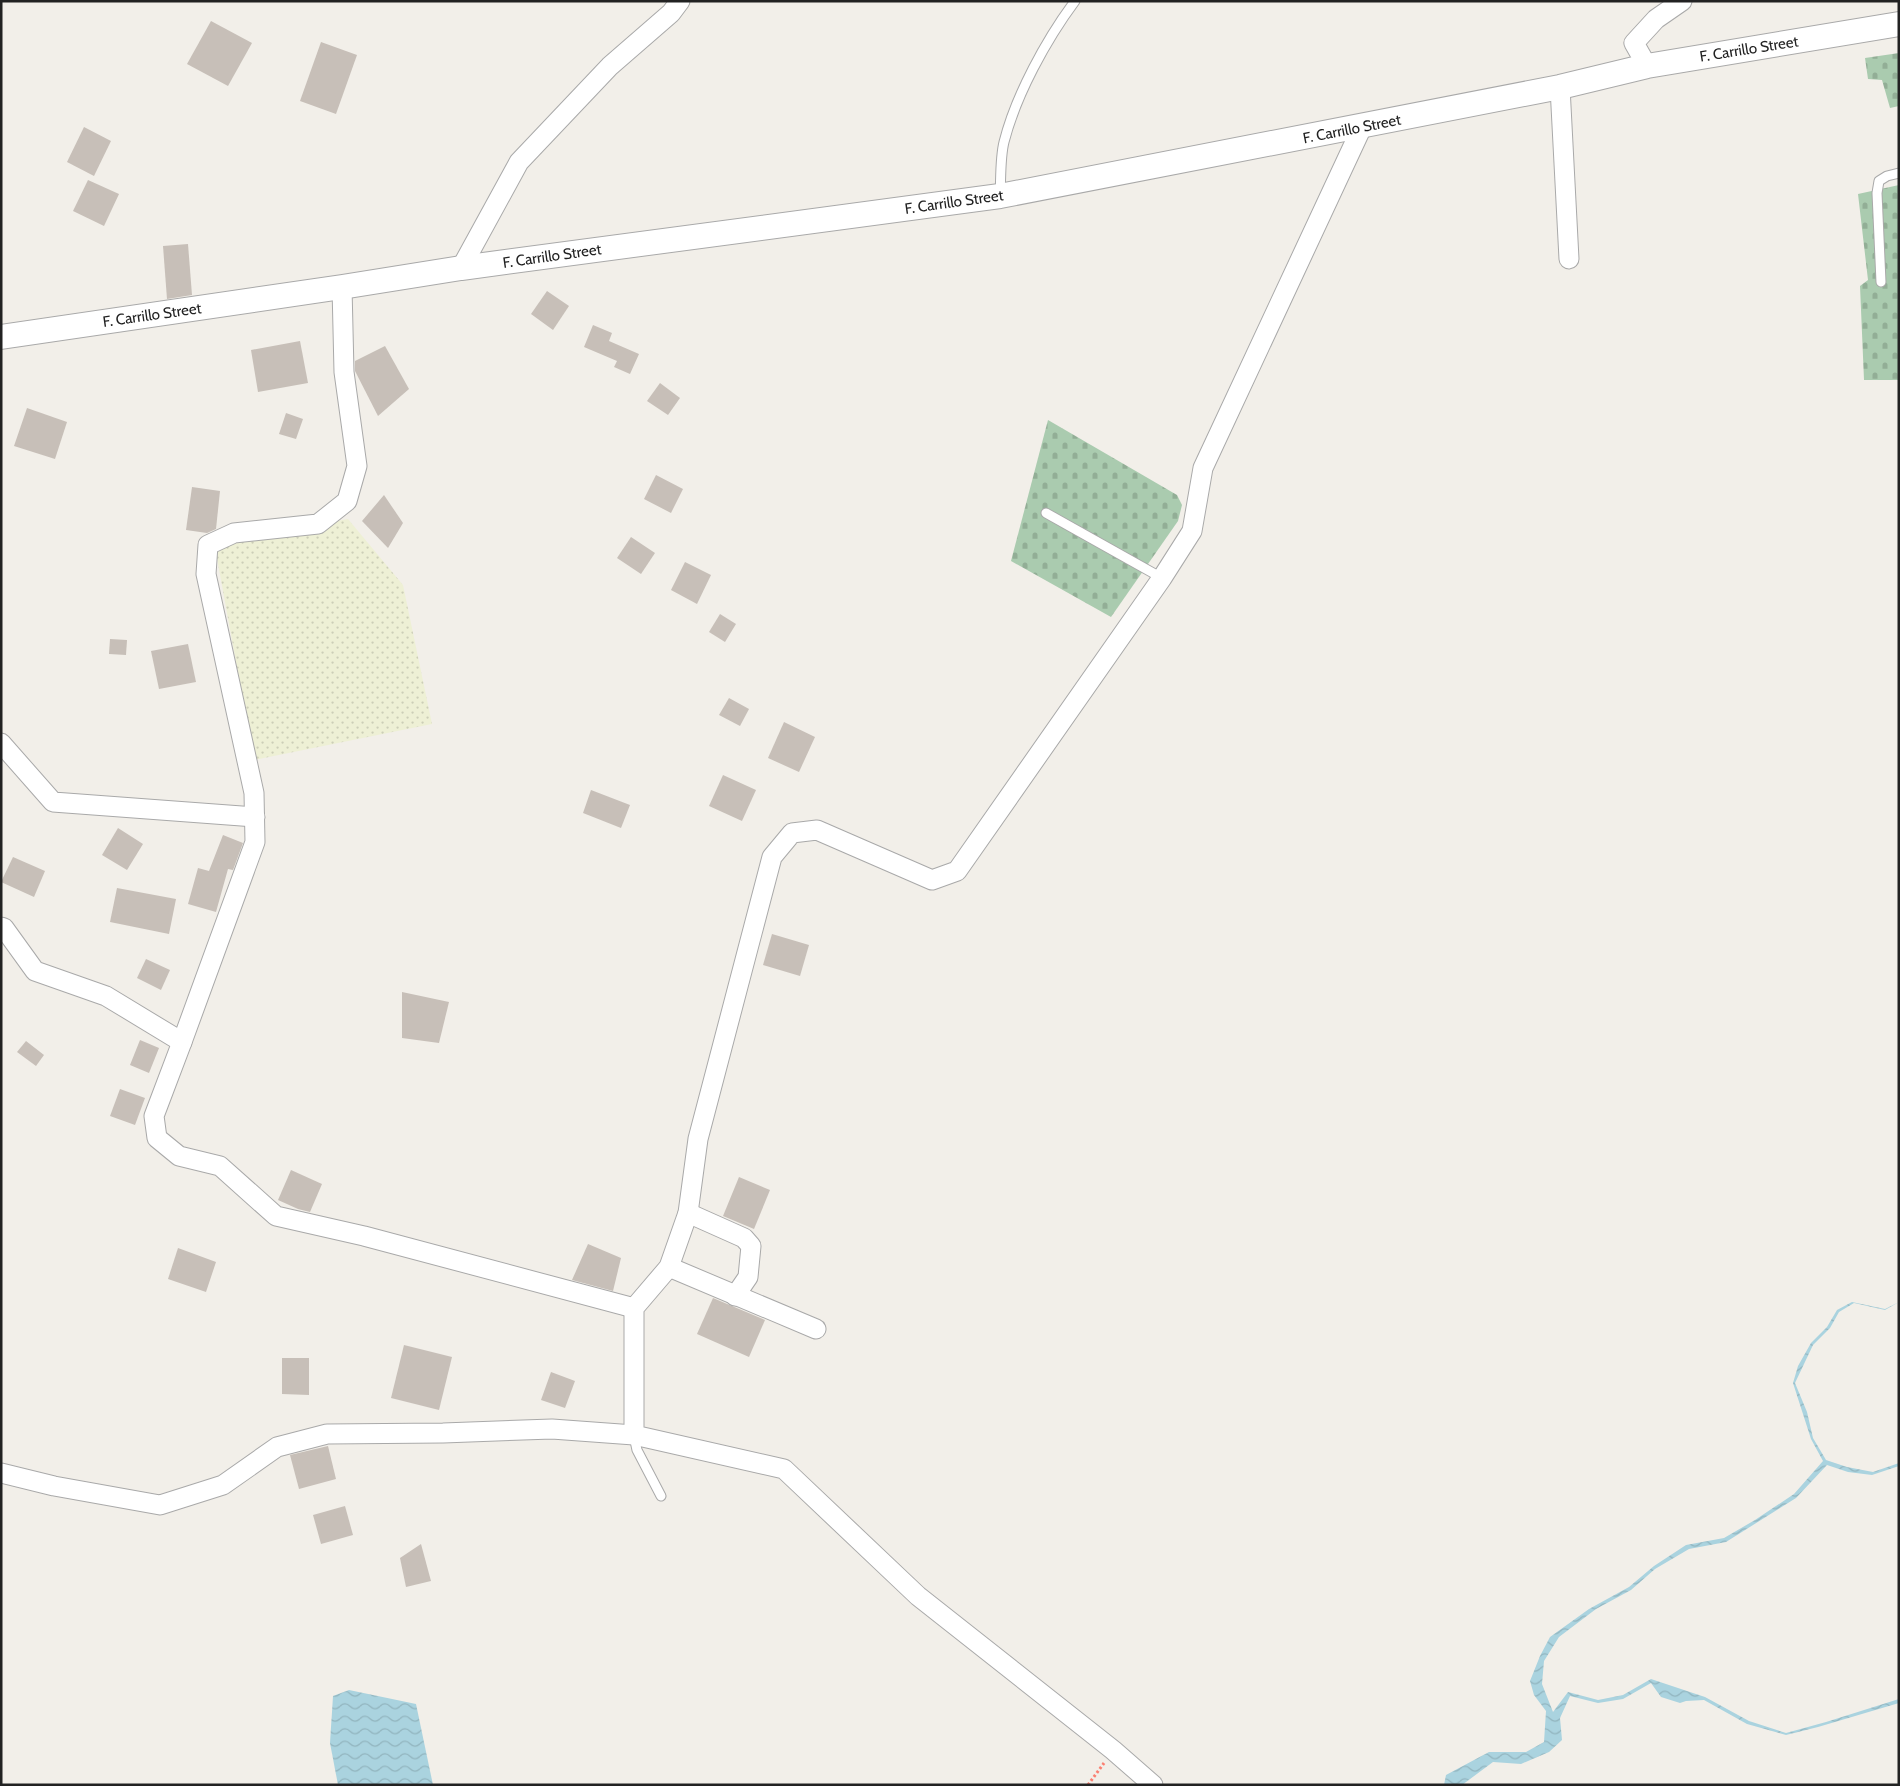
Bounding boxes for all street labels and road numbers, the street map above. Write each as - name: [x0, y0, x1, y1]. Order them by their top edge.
- street label: F. Carrillo Street: [1698, 32, 1800, 66]
- street label: F. Carrillo Street: [1301, 111, 1403, 147]
- street label: F. Carrillo Street: [903, 186, 1005, 218]
- street label: F. Carrillo Street: [501, 240, 603, 272]
- street label: F. Carrillo Street: [101, 299, 203, 331]

